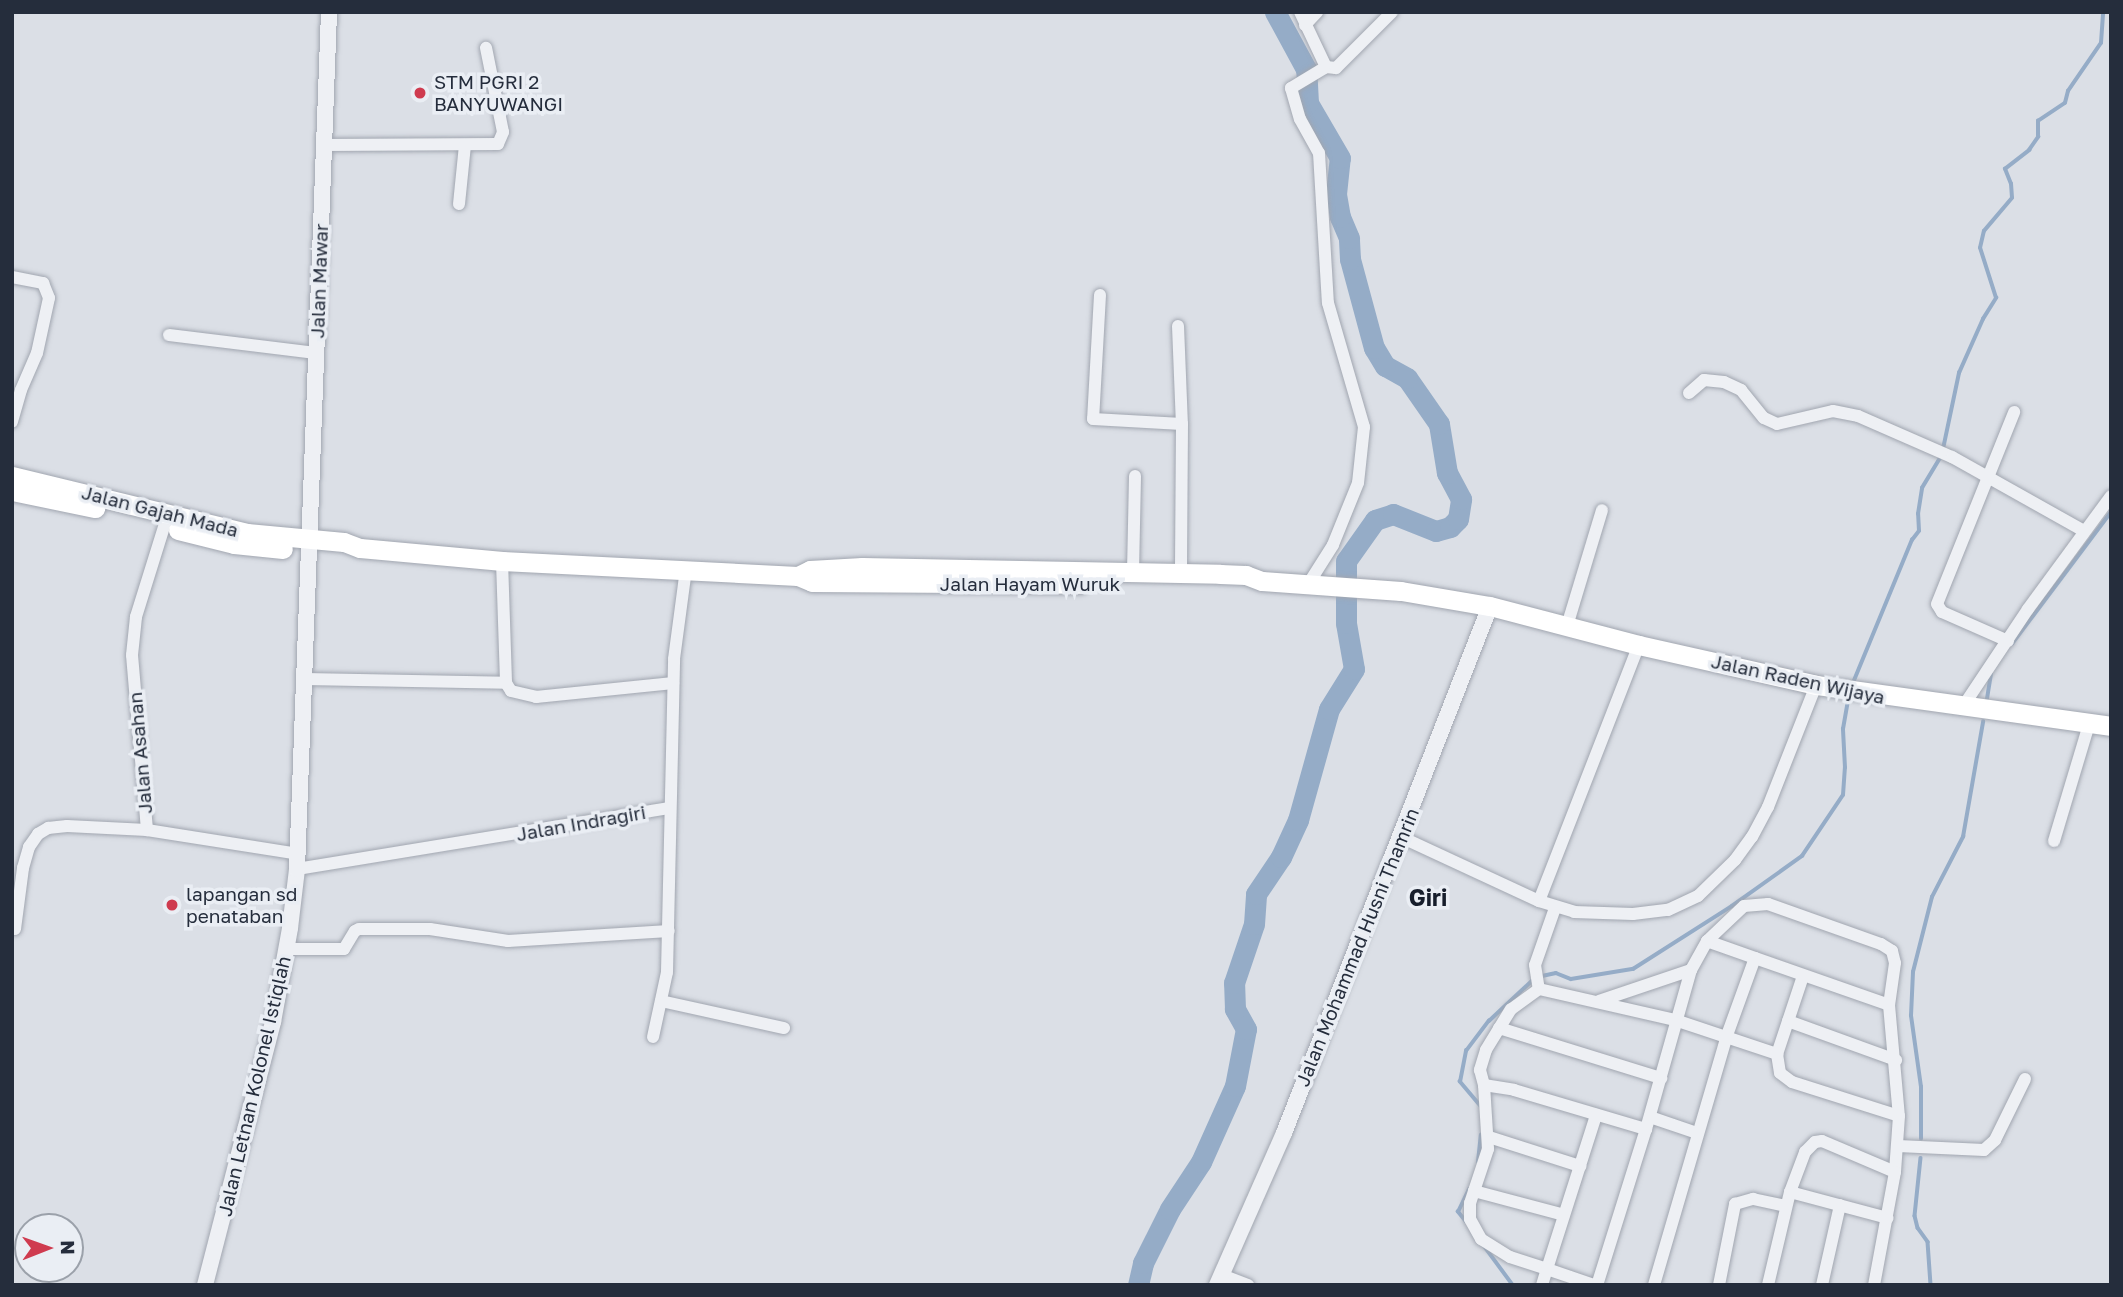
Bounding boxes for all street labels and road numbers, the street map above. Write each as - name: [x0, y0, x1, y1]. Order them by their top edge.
- street label: Jalan Mawar: [306, 223, 332, 339]
- street label: Jalan Gajah Mada: [79, 481, 241, 541]
- street label: Jalan Hayam Wuruk: [940, 573, 1120, 595]
- street label: Jalan Raden Wijaya: [1709, 649, 1887, 709]
- street label: Jalan Asahan: [123, 691, 157, 815]
- street label: Jalan Indragiri: [514, 800, 648, 846]
- street label: Jalan Mohammad Husni Thamrin: [1291, 804, 1423, 1090]
- street label: Jalan Letnan Kolonel Istiqlah: [213, 954, 295, 1218]

